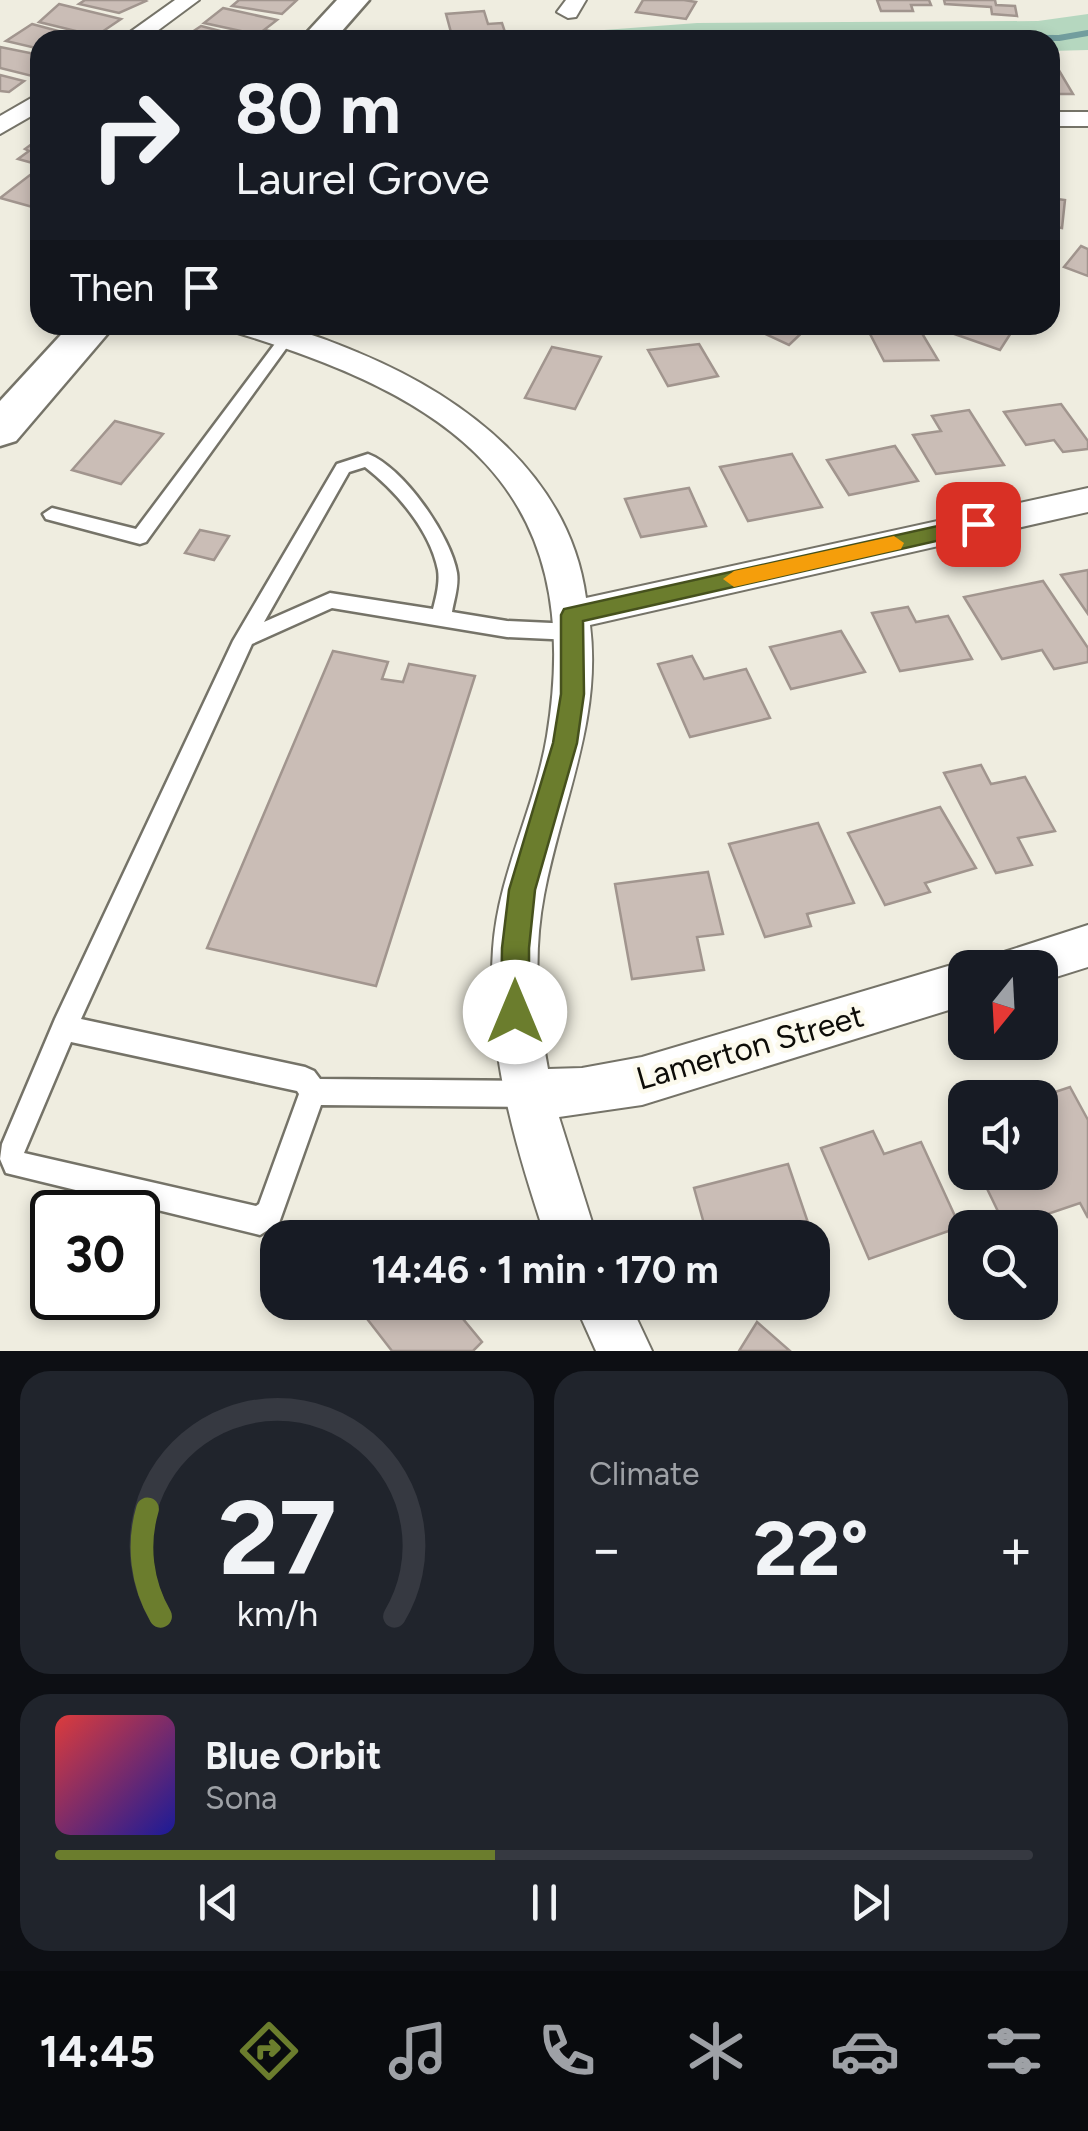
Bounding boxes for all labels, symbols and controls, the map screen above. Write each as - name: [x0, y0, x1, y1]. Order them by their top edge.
- text: 80 m: [235, 66, 401, 151]
- icon: right: [70, 70, 200, 200]
- text: Laurel Grove: [235, 151, 490, 205]
- icon: arrive: [174, 260, 229, 315]
- text: Then: [70, 265, 154, 311]
- pin: [936, 482, 1021, 567]
- icon: arrive: [951, 497, 1006, 552]
- north arrow: [948, 950, 1058, 1060]
- map controls: [948, 950, 1058, 1320]
- position arrow: [463, 960, 567, 1064]
- street label: Lamerton Street: [632, 996, 868, 1098]
- button: sound: [948, 1080, 1058, 1190]
- speed limit sign: 30: [30, 1190, 160, 1320]
- button: search: [948, 1210, 1058, 1320]
- text: 14:46 · 1 min · 170 m: [371, 1247, 719, 1293]
- text: Climate: [589, 1455, 700, 1493]
- text: 27: [218, 1475, 336, 1600]
- text: 22°: [753, 1504, 869, 1594]
- text: −: [589, 1516, 623, 1582]
- text: +: [999, 1516, 1033, 1582]
- text: km/h: [236, 1592, 318, 1635]
- text: Blue Orbit: [205, 1733, 381, 1779]
- text: Sona: [205, 1779, 277, 1817]
- icon: previous: [191, 1875, 246, 1930]
- icon: pause: [517, 1875, 572, 1930]
- icon: next: [843, 1875, 898, 1930]
- icon: directions: [234, 2016, 304, 2086]
- icon: music: [383, 2016, 453, 2086]
- icon: phone: [532, 2016, 602, 2086]
- icon: climate: [681, 2016, 751, 2086]
- icon: car: [830, 2016, 900, 2086]
- icon: filters: [979, 2016, 1049, 2086]
- text: 14:45: [39, 2024, 155, 2078]

